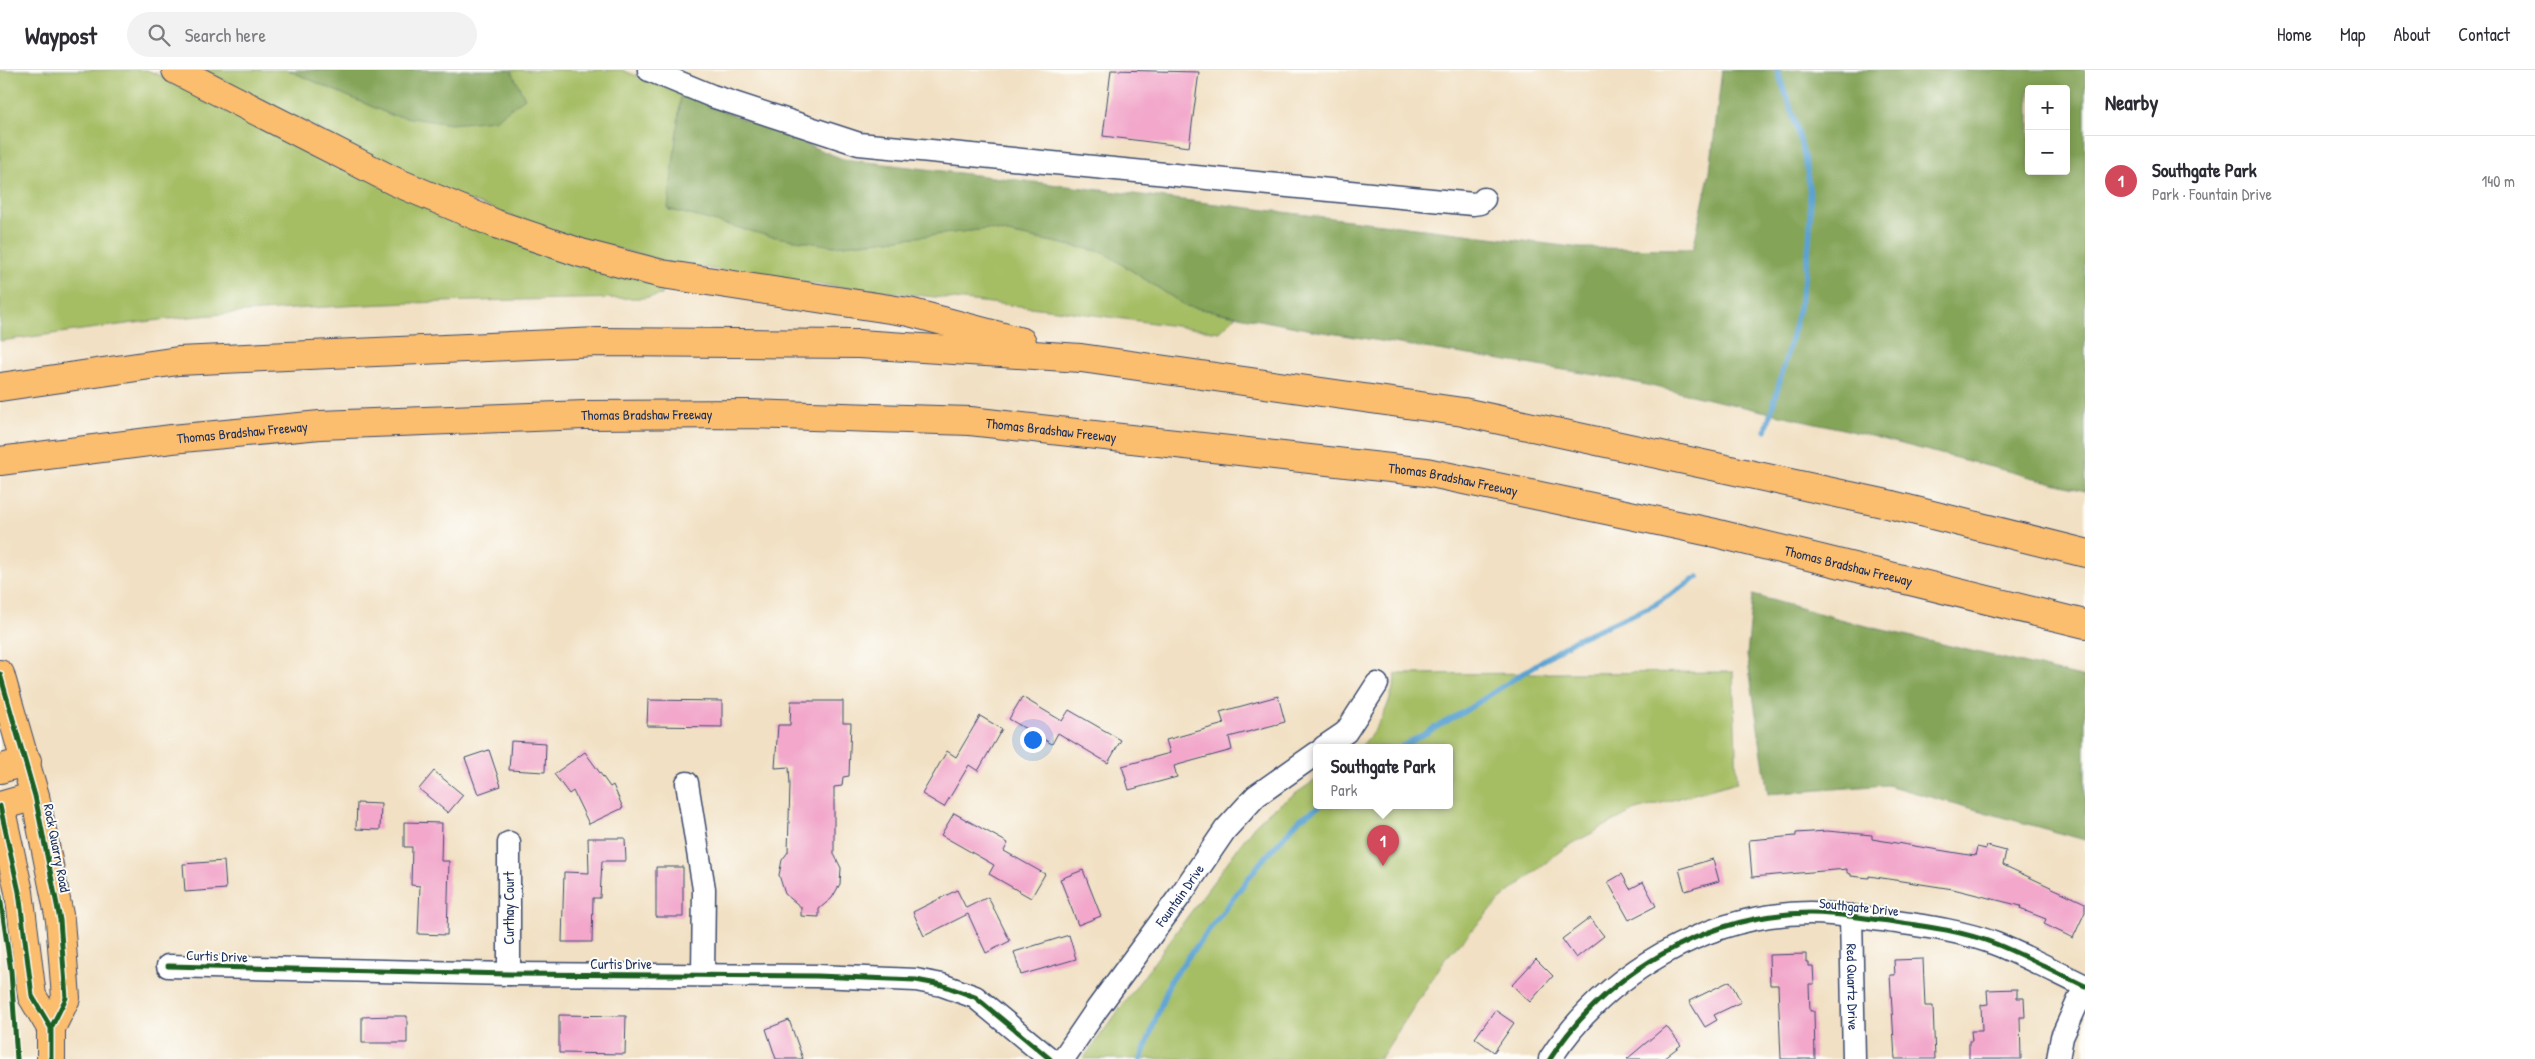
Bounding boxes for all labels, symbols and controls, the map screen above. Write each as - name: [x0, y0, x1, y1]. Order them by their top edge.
- search box: [127, 12, 477, 57]
- text: Waypost: [25, 19, 97, 51]
- icon: search: [145, 21, 173, 49]
- text: Search here: [185, 22, 266, 48]
- text: Home: [2277, 22, 2312, 47]
- text: Map: [2340, 22, 2365, 47]
- text: About: [2393, 22, 2430, 47]
- text: Contact: [2458, 22, 2510, 47]
- map controls: [2025, 85, 2070, 175]
- button: +: [2025, 85, 2070, 130]
- text: Nearby: [2105, 88, 2158, 117]
- button: −: [2025, 130, 2070, 175]
- text: Southgate Park: [2152, 157, 2257, 183]
- text: 1: [2118, 170, 2124, 192]
- text: 140 m: [2481, 170, 2515, 192]
- text: Park · Fountain Drive: [2152, 183, 2272, 205]
- street label: Thomas Bradshaw Freeway: [581, 404, 713, 424]
- street label: Thomas Bradshaw Freeway: [985, 413, 1118, 447]
- street label: Thomas Bradshaw Freeway: [176, 416, 309, 448]
- street label: Thomas Bradshaw Freeway: [1387, 458, 1520, 501]
- street label: Thomas Bradshaw Freeway: [1782, 540, 1915, 591]
- your location: [1020, 727, 1046, 753]
- popup: [1313, 744, 1453, 809]
- text: Southgate Park: [1331, 753, 1435, 779]
- text: Park: [1331, 779, 1357, 801]
- street label: Rock Quarry Road: [39, 802, 75, 894]
- pin: 1: [1367, 825, 1399, 866]
- street label: Fountain Drive: [1150, 860, 1208, 931]
- street label: Curthay Court: [499, 871, 519, 945]
- street label: Southgate Drive: [1818, 893, 1900, 921]
- street label: Red Quartz Drive: [1843, 943, 1863, 1031]
- street label: Curtis Drive: [186, 945, 249, 966]
- street label: Curtis Drive: [590, 954, 652, 973]

